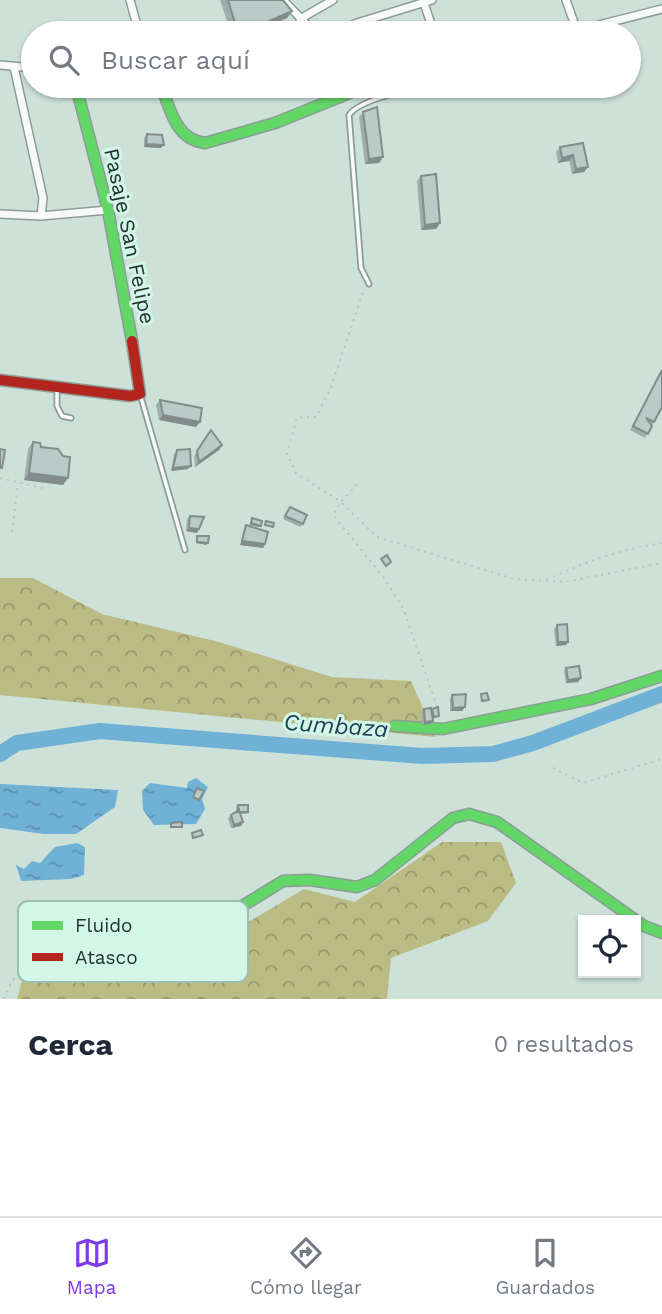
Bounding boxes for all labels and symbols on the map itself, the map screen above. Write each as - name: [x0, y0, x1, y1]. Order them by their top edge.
- street label: Pasaje San Felipe: [99, 146, 161, 326]
- water label: Cumbaza: [283, 709, 389, 743]
- legend: [18, 901, 248, 982]
- text: Fluido: [75, 914, 133, 937]
- text: Atasco: [75, 946, 138, 969]

